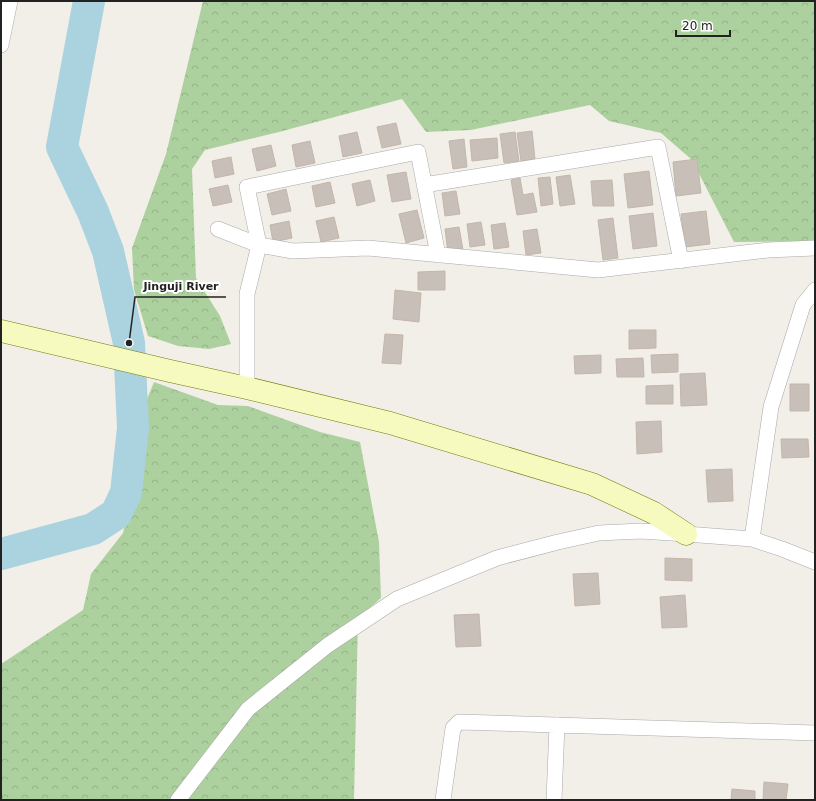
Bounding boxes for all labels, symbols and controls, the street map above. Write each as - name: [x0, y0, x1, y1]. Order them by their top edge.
- scale bar: [676, 12, 730, 38]
- text: 20 m: [682, 19, 713, 33]
- callout: Jinguji River: [135, 274, 226, 297]
- text: Jinguji River: [142, 280, 219, 293]

